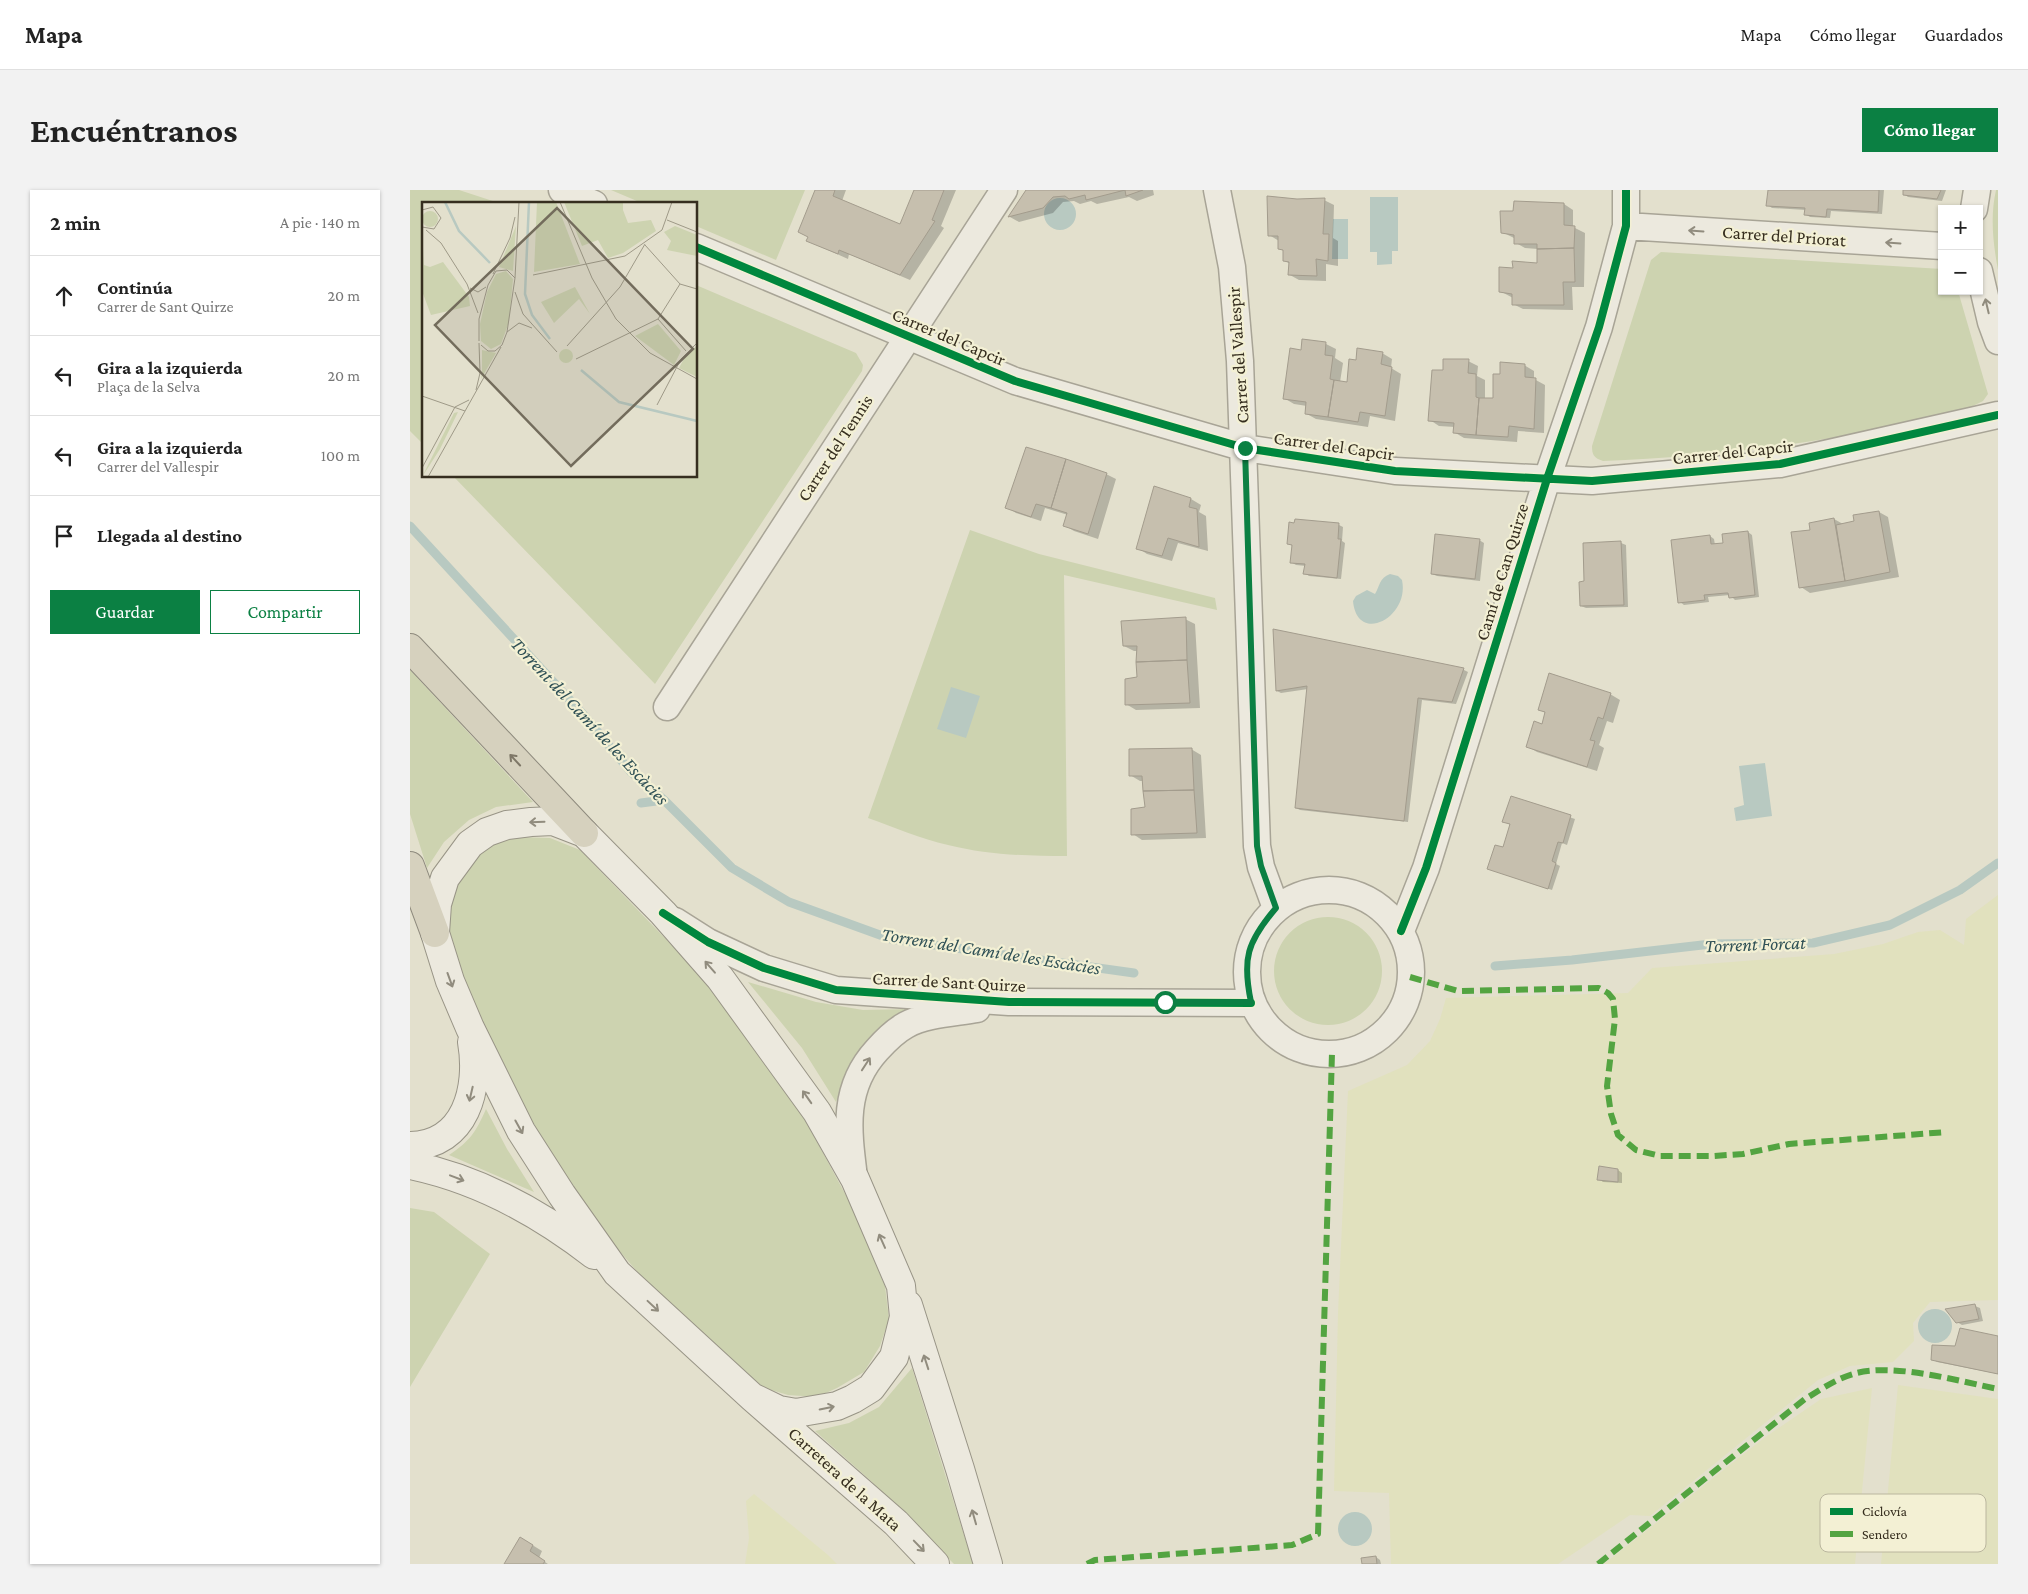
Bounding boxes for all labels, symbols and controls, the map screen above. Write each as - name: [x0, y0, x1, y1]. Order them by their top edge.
- text: Mapa: [25, 21, 83, 48]
- text: Mapa: [1740, 25, 1781, 45]
- text: Cómo llegar: [1809, 25, 1896, 45]
- text: Guardados: [1924, 25, 2003, 45]
- button: Cómo llegar: [1862, 108, 1998, 152]
- text: Encuéntranos: [30, 111, 237, 150]
- inset map: [422, 202, 698, 478]
- map controls: [1938, 205, 1983, 295]
- button: +: [1938, 205, 1983, 250]
- text: 2 min: [50, 211, 101, 235]
- text: A pie · 140 m: [280, 214, 360, 231]
- street label: Carrer del Priorat: [1722, 222, 1848, 250]
- one-way arrow: [1688, 226, 1704, 235]
- one-way arrow: [1885, 238, 1901, 247]
- button: −: [1938, 250, 1983, 295]
- text: Continúa: [97, 277, 173, 298]
- icon: ahead: [50, 282, 78, 310]
- street label: Carrer del Vallespir: [1223, 285, 1253, 424]
- text: 20 m: [327, 287, 360, 304]
- text: Carrer de Sant Quirze: [97, 298, 234, 315]
- one-way arrow: [1982, 299, 1991, 315]
- street label: Carrer del Capcir: [889, 304, 1009, 370]
- text: Gira a la izquierda: [97, 357, 243, 378]
- icon: left: [50, 362, 78, 390]
- text: 20 m: [327, 367, 360, 384]
- text: Plaça de la Selva: [97, 378, 200, 395]
- street label: Carrer del Tennis: [793, 391, 877, 505]
- street label: Carrer del Capcir: [1273, 428, 1396, 464]
- street label: Carrer del Capcir: [1672, 436, 1795, 468]
- text: Gira a la izquierda: [97, 437, 243, 458]
- route end: [1234, 437, 1257, 460]
- icon: left: [50, 442, 78, 470]
- text: 100 m: [321, 447, 360, 464]
- text: Carrer del Vallespir: [97, 458, 219, 475]
- street label: Camí de Can Quirze: [1472, 501, 1532, 643]
- icon: arrive: [50, 522, 78, 550]
- text: Llegada al destino: [97, 525, 242, 546]
- button: Guardar: [50, 590, 200, 634]
- button: Compartir: [210, 590, 360, 634]
- water label: Torrent del Camí de les Escàcies: [507, 633, 673, 809]
- one-way arrow: [509, 753, 521, 766]
- one-way arrow: [530, 817, 546, 826]
- water label: Torrent del Camí de les Escàcies: [880, 923, 1102, 979]
- water label: Torrent Forcat: [1704, 932, 1806, 956]
- one-way arrow: [704, 960, 716, 973]
- street label: Carrer de Sant Quirze: [872, 968, 1026, 996]
- one-way arrow: [446, 971, 455, 987]
- route start: [1154, 991, 1177, 1014]
- one-way arrow: [861, 1057, 871, 1071]
- one-way arrow: [466, 1085, 475, 1101]
- one-way arrow: [802, 1090, 812, 1104]
- one-way arrow: [514, 1119, 524, 1134]
- one-way arrow: [449, 1174, 464, 1183]
- one-way arrow: [876, 1234, 886, 1249]
- one-way arrow: [647, 1300, 659, 1312]
- one-way arrow: [921, 1355, 930, 1371]
- one-way arrow: [818, 1403, 834, 1412]
- street label: Carretera de la Mata: [784, 1423, 906, 1535]
- legend: [1820, 1494, 1986, 1552]
- text: Ciclovía: [1862, 1503, 1907, 1519]
- one-way arrow: [969, 1510, 979, 1526]
- text: Sendero: [1862, 1526, 1907, 1542]
- one-way arrow: [913, 1539, 925, 1552]

